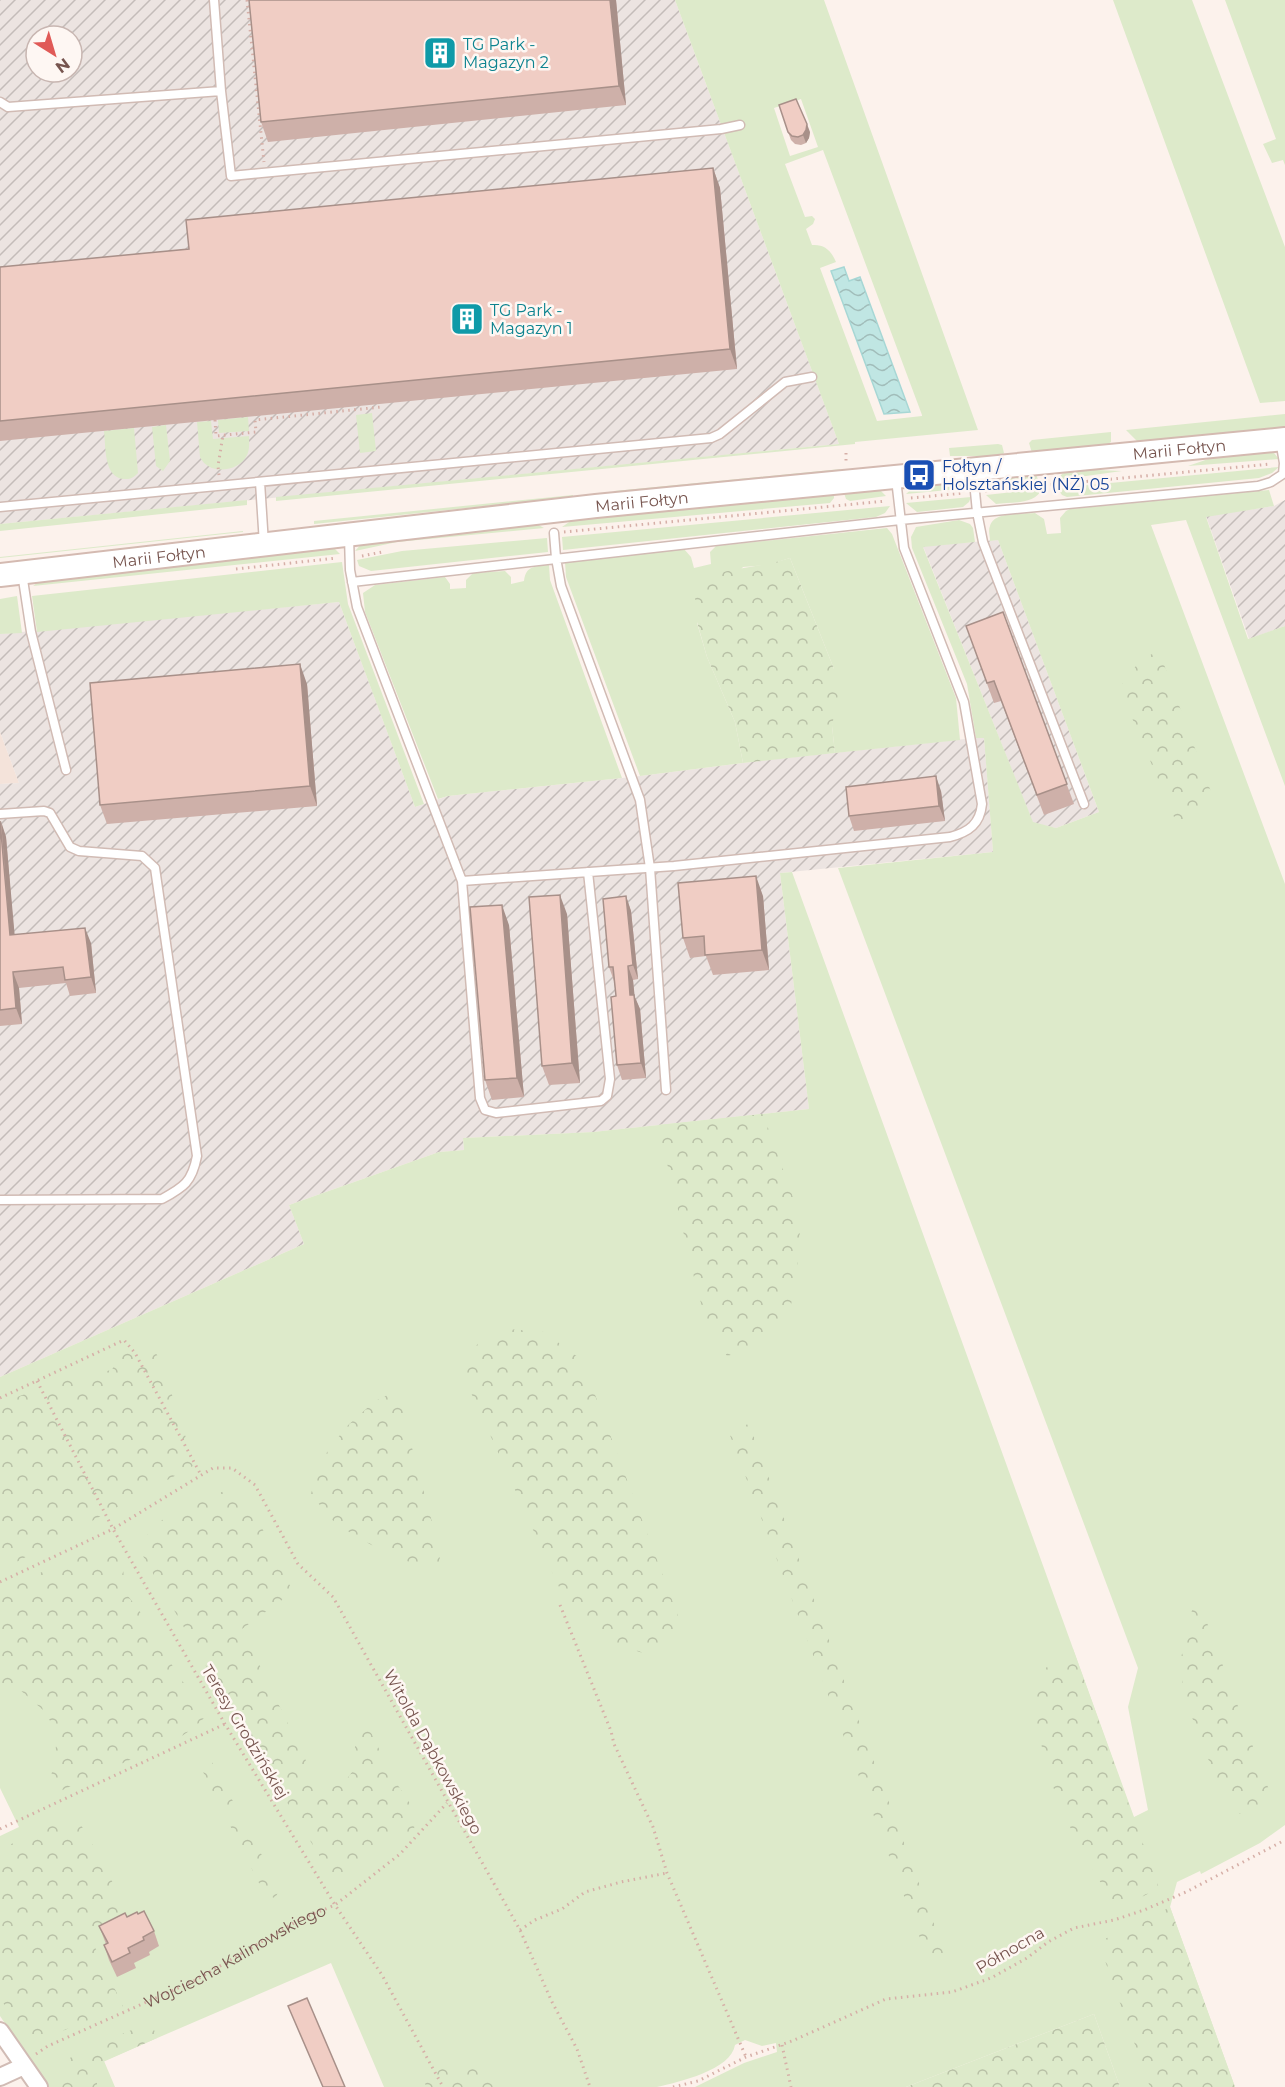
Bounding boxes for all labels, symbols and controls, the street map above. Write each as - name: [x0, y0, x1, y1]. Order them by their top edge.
- north arrow: [24, 24, 84, 84]
- building icon: TG Park - Magazyn 2: [422, 35, 458, 71]
- place label: TG Park - Magazyn 2: [463, 35, 549, 72]
- text: N: [52, 54, 74, 77]
- building icon: TG Park - Magazyn 1: [449, 301, 485, 337]
- place label: TG Park - Magazyn 1: [490, 301, 572, 338]
- street label: Marii Fołtyn: [1132, 435, 1227, 463]
- bus stop icon: Fołtyn / Holsztańskiej (NŻ) 05: [901, 457, 937, 493]
- place label: Fołtyn / Holsztańskiej (NŻ) 05: [942, 457, 1109, 494]
- street label: Marii Fołtyn: [594, 488, 689, 516]
- street label: Marii Fołtyn: [111, 542, 207, 571]
- street label: Teresy Grodzińskiej: [197, 1662, 293, 1802]
- street label: Witolda Dąbkowskiego: [380, 1666, 486, 1838]
- street label: Wojciecha Kalinowskiego: [141, 1900, 329, 2012]
- street label: Północna: [972, 1923, 1048, 1977]

